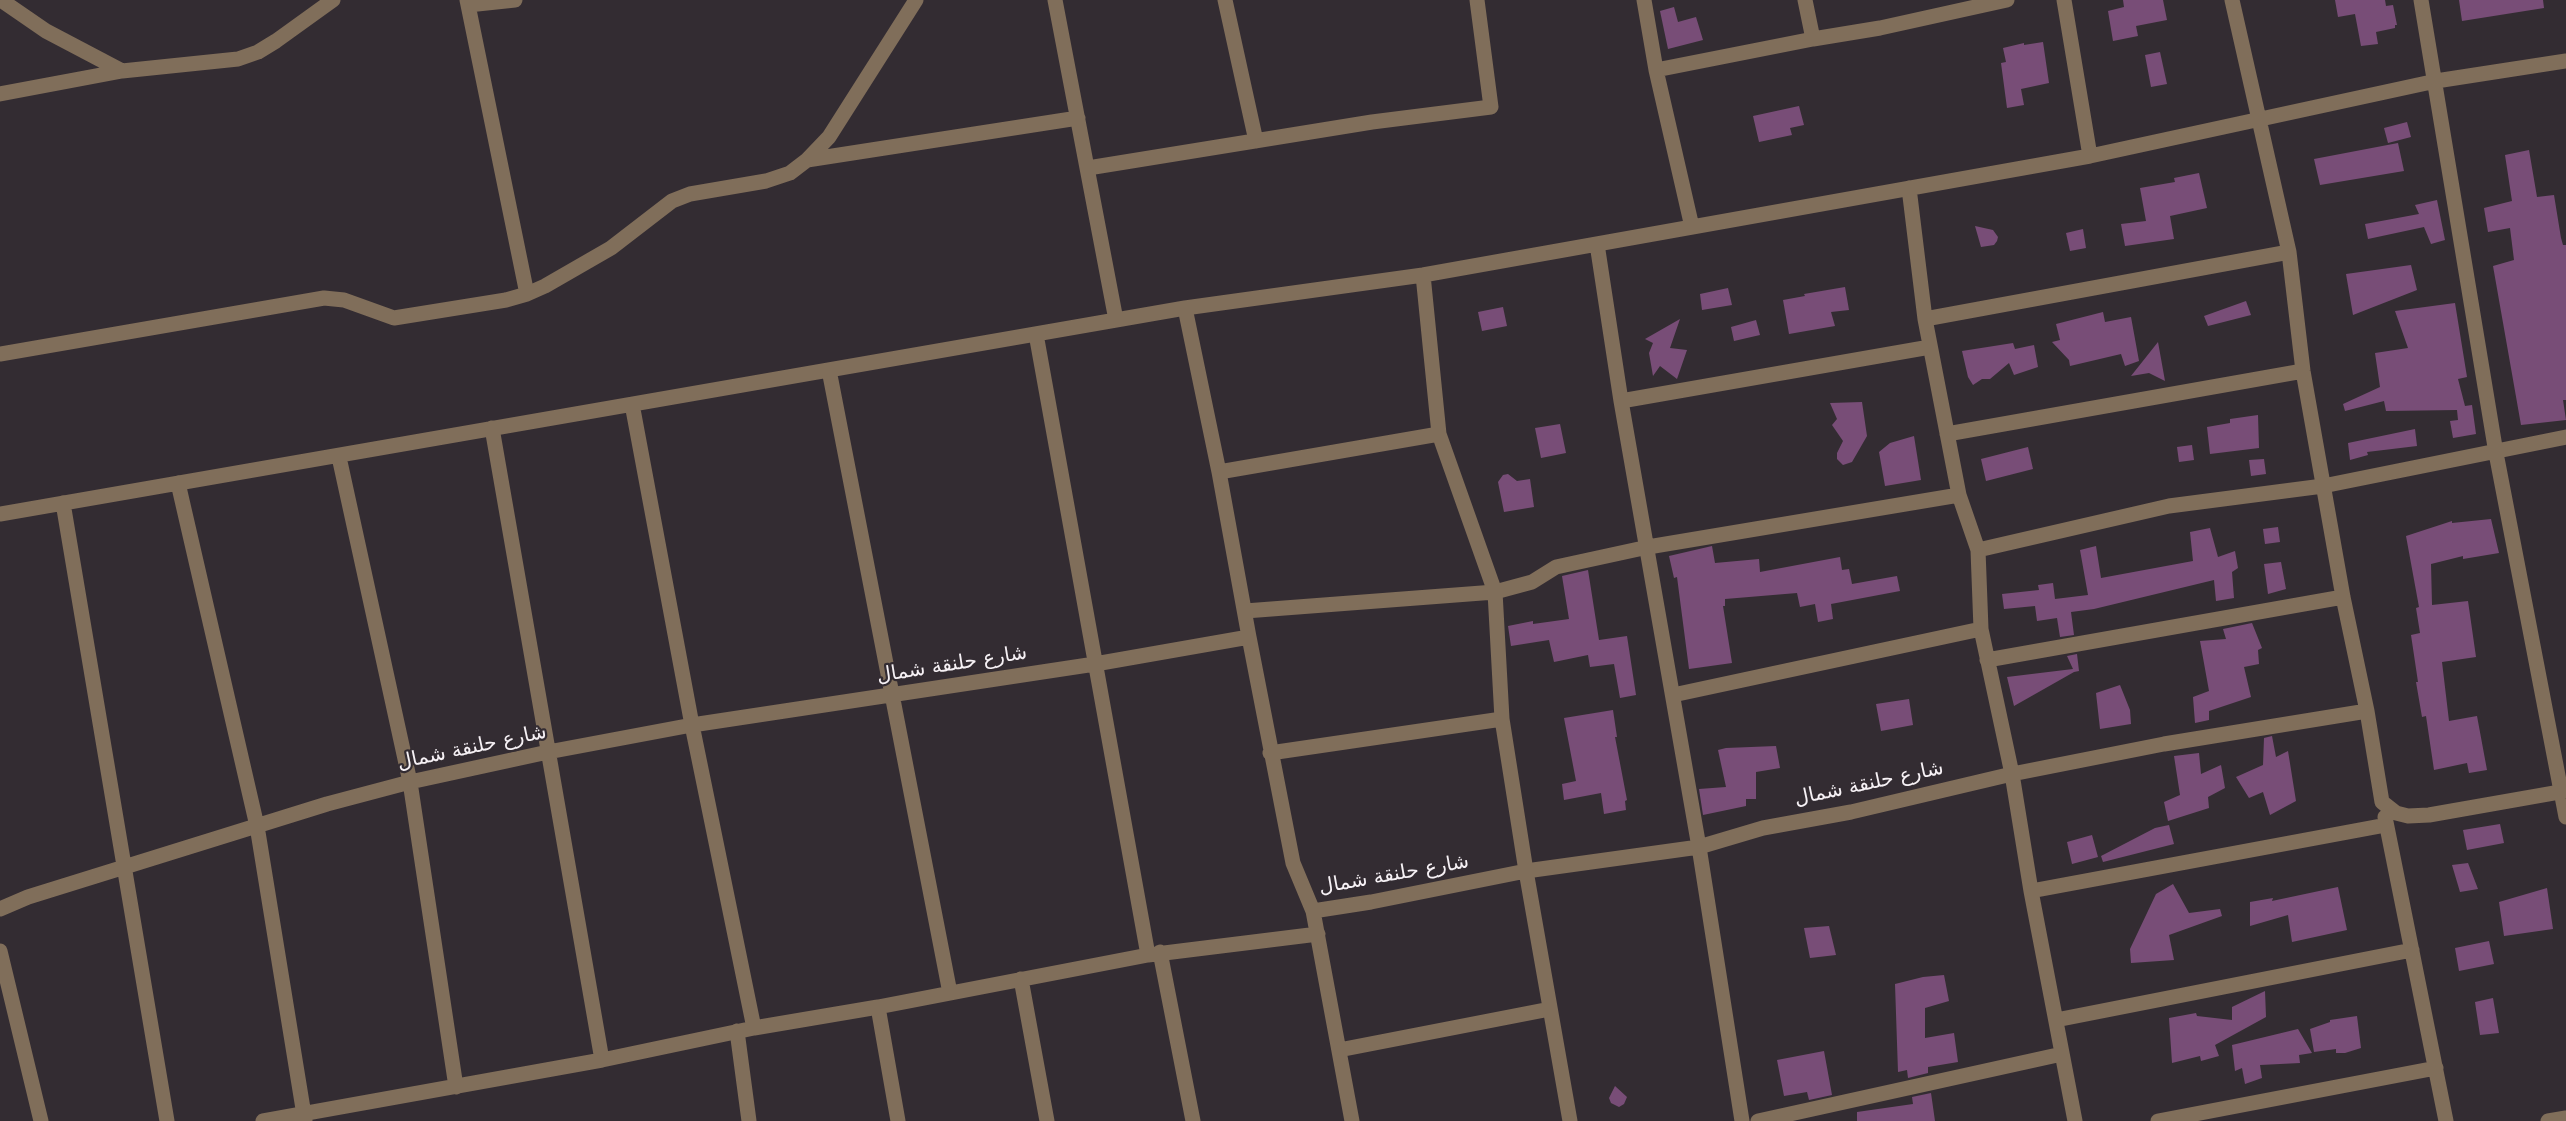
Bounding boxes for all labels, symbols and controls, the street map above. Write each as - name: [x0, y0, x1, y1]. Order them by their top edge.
- street label: شارع حلنقة شمال: [875, 641, 1029, 689]
- street label: شارع حلنقة شمال: [395, 720, 549, 776]
- street label: شارع حلنقة شمال: [1792, 756, 1946, 812]
- street label: شارع حلنقة شمال: [1317, 850, 1471, 900]

